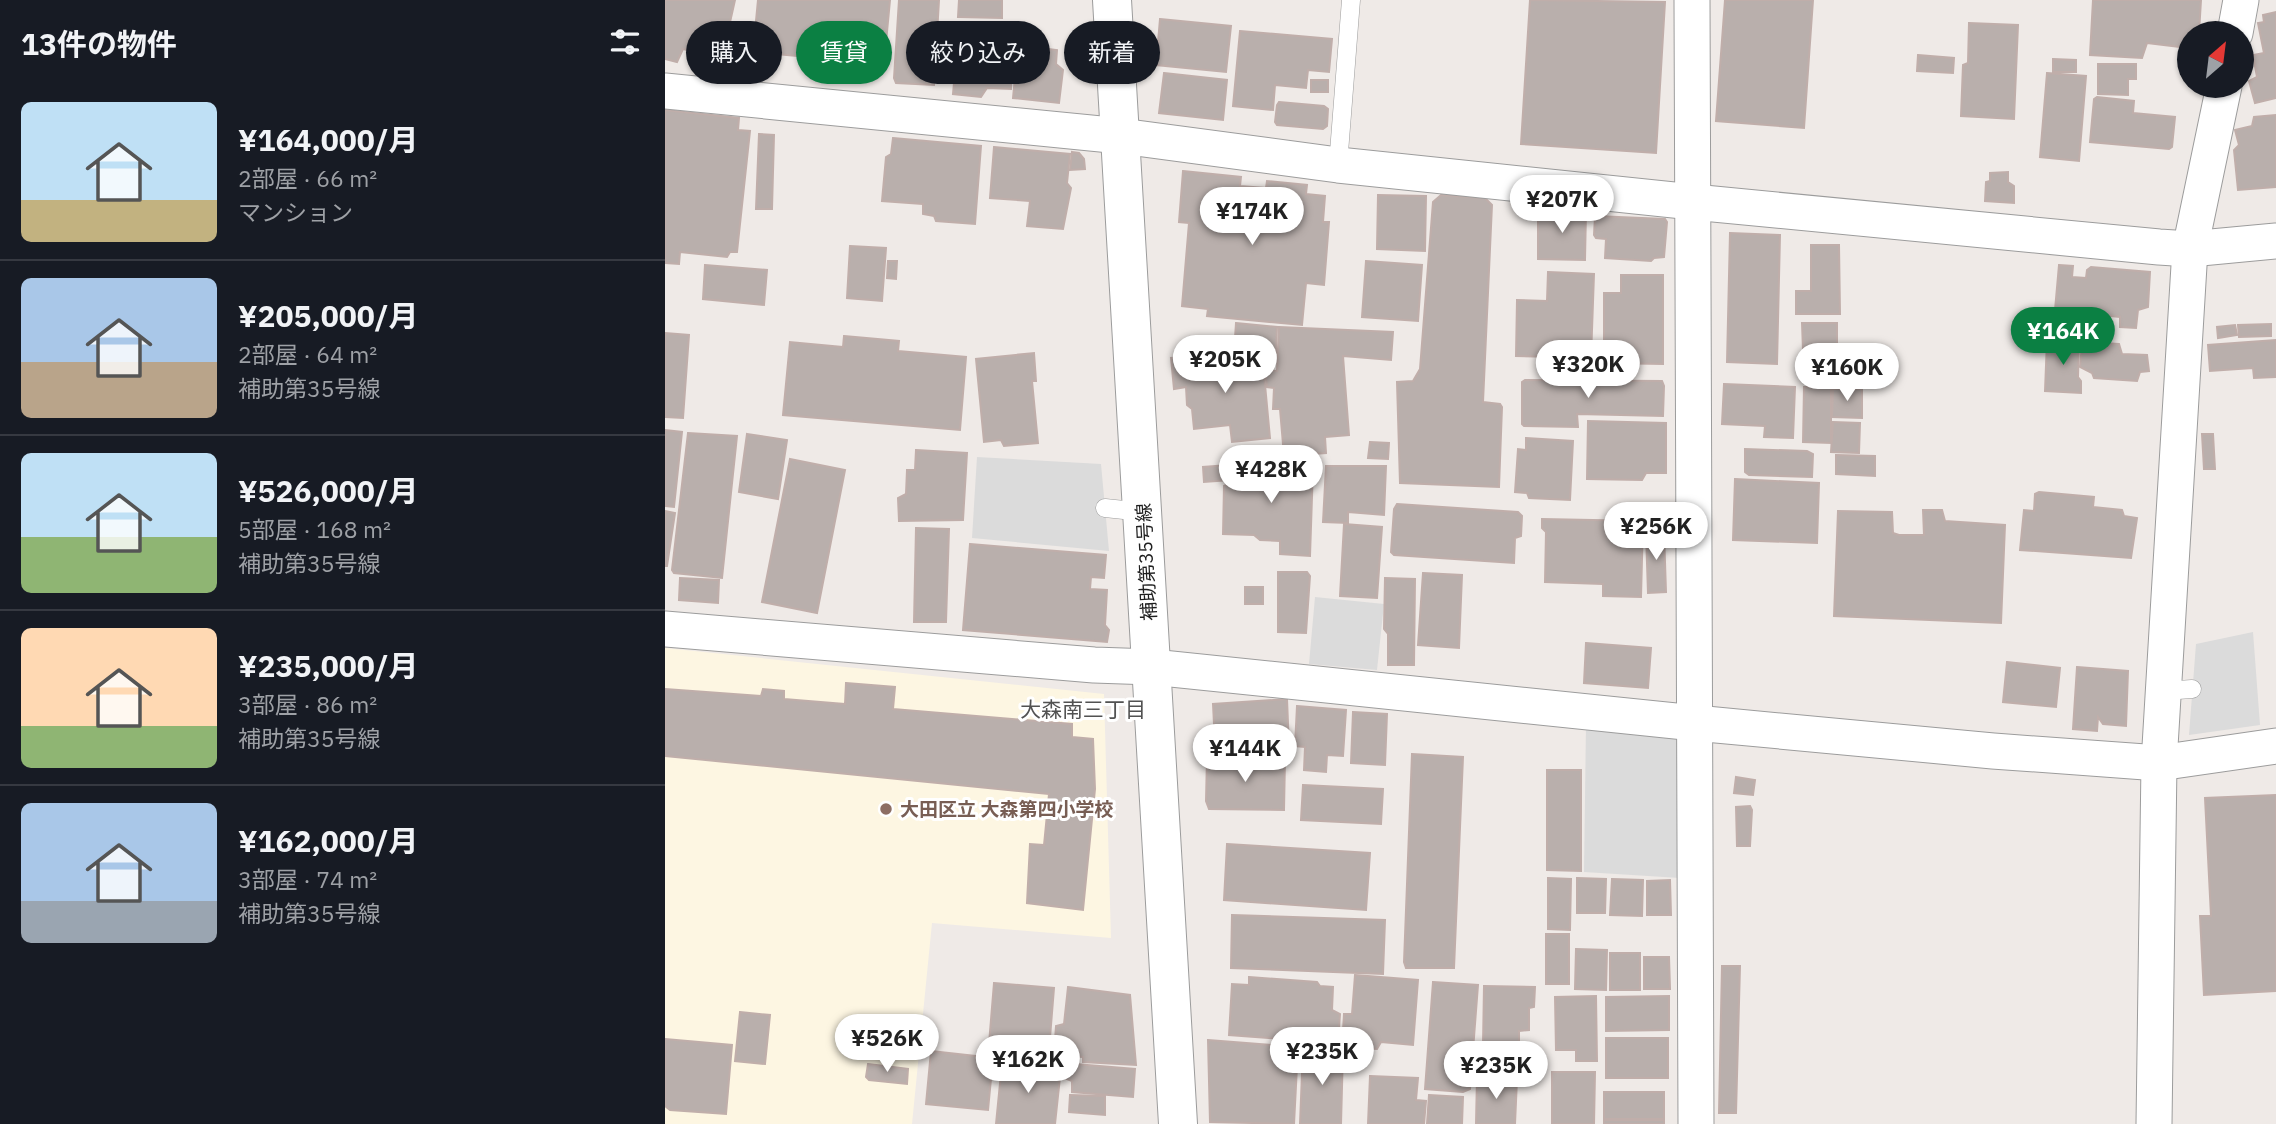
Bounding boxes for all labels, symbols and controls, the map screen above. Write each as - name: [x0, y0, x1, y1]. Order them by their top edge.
- chip: 購入: [686, 21, 782, 84]
- chip: 賃貸: [796, 21, 892, 84]
- chip: 絞り込み: [906, 21, 1050, 84]
- chip: 新着: [1064, 21, 1160, 84]
- north arrow: [2177, 21, 2254, 98]
- map controls: [2177, 21, 2254, 98]
- icon: filters: [606, 23, 644, 61]
- text: 13件の物件: [21, 24, 177, 63]
- text: ¥164,000/月: [238, 120, 419, 159]
- icon: home: [77, 130, 161, 214]
- text: 2部屋 · 66 m²: [238, 163, 377, 193]
- pin: ¥207K: [1513, 176, 1611, 235]
- text: ¥207K: [1526, 183, 1598, 213]
- pin: ¥174K: [1203, 188, 1301, 247]
- text: ¥174K: [1216, 195, 1288, 225]
- text: マンション: [238, 197, 353, 227]
- text: ¥205,000/月: [238, 296, 419, 335]
- icon: home: [77, 306, 161, 390]
- pin: ¥164K: [2014, 308, 2112, 367]
- text: ¥164K: [2027, 315, 2099, 345]
- pin: ¥205K: [1176, 336, 1274, 395]
- text: 2部屋 · 64 m²: [238, 339, 377, 369]
- pin: ¥320K: [1539, 340, 1637, 400]
- text: ¥205K: [1189, 343, 1261, 373]
- pin: ¥160K: [1798, 344, 1896, 403]
- text: ¥320K: [1552, 348, 1624, 378]
- text: ¥160K: [1811, 351, 1883, 381]
- text: 補助第35号線: [238, 373, 381, 403]
- pin: ¥428K: [1222, 446, 1320, 505]
- text: ¥428K: [1235, 453, 1307, 483]
- text: ¥526,000/月: [238, 471, 419, 510]
- icon: home: [77, 481, 161, 565]
- street label: 補助第35号線: [1131, 503, 1161, 621]
- pin: ¥256K: [1607, 503, 1705, 562]
- text: ¥256K: [1620, 510, 1692, 540]
- text: 5部屋 · 168 m²: [238, 514, 391, 544]
- text: 補助第35号線: [238, 548, 381, 578]
- text: ¥235,000/月: [238, 646, 419, 685]
- icon: home: [77, 656, 161, 740]
- text: 3部屋 · 86 m²: [238, 689, 377, 719]
- district label: 大森南三丁目: [1020, 695, 1146, 723]
- text: 補助第35号線: [238, 723, 381, 753]
- pin: ¥144K: [1196, 724, 1294, 784]
- text: ¥144K: [1209, 732, 1281, 762]
- place label: 大田区立 大森第四小学校: [900, 797, 1114, 821]
- marker: 大田区立 大森第四小学校: [878, 801, 894, 817]
- text: ¥162,000/月: [238, 821, 419, 860]
- icon: home: [77, 831, 161, 915]
- text: 3部屋 · 74 m²: [238, 864, 377, 894]
- text: 補助第35号線: [238, 898, 381, 928]
- pin: ¥526K: [838, 1014, 936, 1074]
- text: ¥526K: [851, 1022, 923, 1052]
- pin: ¥235K: [1273, 1028, 1371, 1087]
- text: ¥235K: [1286, 1035, 1358, 1065]
- pin: ¥162K: [979, 1036, 1077, 1095]
- pin: ¥235K: [1447, 1042, 1545, 1101]
- text: ¥162K: [992, 1043, 1064, 1073]
- text: ¥235K: [1460, 1049, 1532, 1079]

